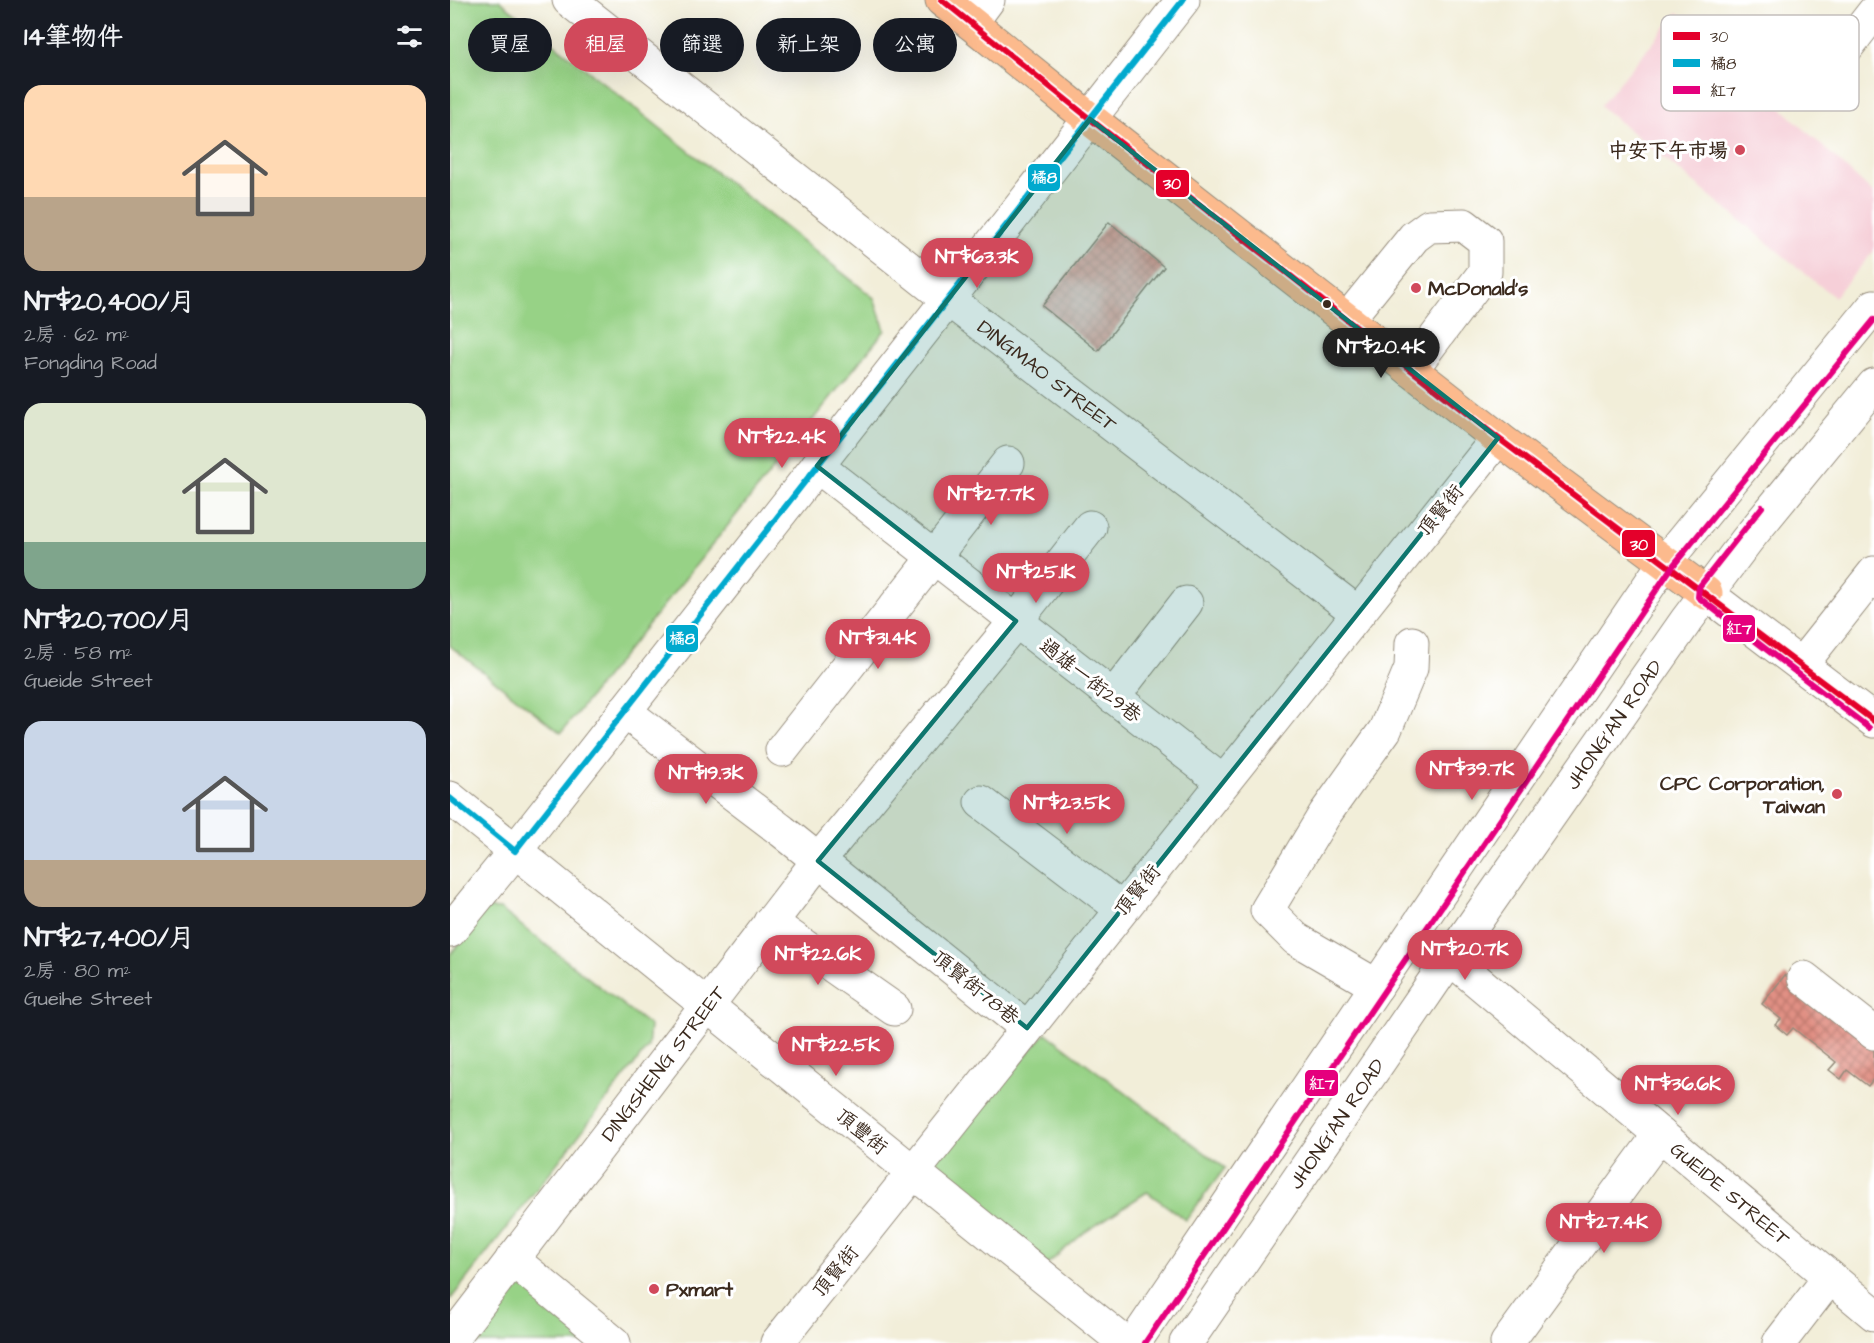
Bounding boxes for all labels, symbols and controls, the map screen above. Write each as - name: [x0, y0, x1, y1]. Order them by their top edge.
- legend: [1661, 15, 1859, 111]
- chip: 買屋: [468, 18, 552, 72]
- chip: 租屋: [564, 18, 648, 72]
- chip: 篩選: [660, 18, 744, 72]
- chip: 新上架: [756, 18, 861, 72]
- chip: 公寓: [873, 18, 957, 72]
- text: 14筆物件: [24, 19, 123, 55]
- icon: filters: [393, 20, 426, 53]
- text: 30: [1710, 26, 1728, 48]
- text: 橘8: [1710, 53, 1736, 75]
- text: 紅7: [1710, 80, 1736, 102]
- icon: home: [171, 124, 279, 232]
- place label: 中安下午市場: [1608, 137, 1728, 165]
- marker: 中安下午市場: [1733, 143, 1747, 157]
- line badge: 橘8: [1027, 163, 1061, 192]
- text: 橘8: [1031, 167, 1058, 189]
- line badge: 30: [1155, 169, 1190, 198]
- text: 30: [1162, 173, 1181, 195]
- pin: NT$63.3K: [915, 238, 1039, 289]
- text: NT$63.3K: [935, 243, 1019, 271]
- place label: McDonald's: [1428, 275, 1528, 303]
- marker: McDonald's: [1409, 281, 1423, 295]
- text: NT$20,400/月: [24, 284, 195, 320]
- unlabelled marker: [1321, 298, 1333, 310]
- street label: DINGMAO STREET: [971, 314, 1123, 439]
- text: 2房 · 62 m²: [24, 321, 129, 349]
- pin: NT$20.4K: [1319, 328, 1443, 379]
- text: NT$20.4K: [1337, 333, 1425, 361]
- text: Fongding Road: [24, 349, 157, 377]
- pin: NT$22.4K: [720, 418, 844, 469]
- text: NT$22.4K: [738, 423, 826, 451]
- icon: home: [171, 442, 279, 550]
- pin: NT$27.7K: [929, 475, 1053, 526]
- street label: 頂賢街: [1411, 479, 1471, 543]
- text: NT$27.7K: [947, 480, 1035, 508]
- line badge: 30: [1621, 529, 1656, 558]
- text: 30: [1629, 534, 1648, 556]
- pin: NT$25.1K: [974, 553, 1098, 604]
- text: NT$25.1K: [996, 558, 1076, 586]
- text: NT$20,700/月: [24, 602, 194, 638]
- line badge: 紅7: [1722, 614, 1756, 643]
- text: 紅7: [1726, 618, 1752, 640]
- pin: NT$31.4K: [816, 619, 940, 670]
- line badge: 橘8: [665, 624, 699, 653]
- text: NT$31.4K: [839, 624, 917, 652]
- text: 橘8: [669, 628, 696, 650]
- street label: 過雄一街29巷: [1033, 632, 1148, 730]
- text: 2房 · 58 m²: [24, 639, 132, 667]
- street label: JHONG'AN ROAD: [1559, 654, 1670, 796]
- text: Gueide Street: [24, 667, 153, 695]
- pin: NT$39.7K: [1410, 750, 1534, 801]
- pin: NT$19.3K: [644, 754, 768, 805]
- text: NT$39.7K: [1430, 755, 1514, 783]
- text: NT$19.3K: [668, 759, 744, 787]
- icon: home: [171, 760, 279, 868]
- place label: CPC Corporation, Taiwan: [1660, 770, 1825, 821]
- pin: NT$23.5K: [1005, 784, 1129, 835]
- marker: CPC Corporation, Taiwan: [1830, 787, 1844, 801]
- text: NT$23.5K: [1024, 789, 1110, 817]
- street label: 頂賢街: [1108, 859, 1168, 923]
- text: NT$27,400/月: [24, 920, 195, 956]
- pin: NT$20.7K: [1403, 930, 1527, 981]
- pin: NT$22.6K: [756, 935, 880, 986]
- text: NT$20.7K: [1421, 935, 1509, 963]
- text: NT$22.6K: [775, 940, 861, 968]
- street label: 頂賢街78巷: [926, 944, 1026, 1032]
- text: 2房 · 80 m²: [24, 957, 131, 985]
- street label: DINGSHENG STREET: [595, 980, 733, 1148]
- text: Gueihe Street: [24, 985, 152, 1013]
- pin: NT$22.5K: [774, 1026, 898, 1077]
- text: NT$22.5K: [792, 1031, 880, 1059]
- street label: JHONG'AN ROAD: [1283, 1053, 1392, 1195]
- pin: NT$36.6K: [1616, 1065, 1740, 1116]
- line badge: 紅7: [1304, 1069, 1339, 1097]
- text: NT$36.6K: [1635, 1070, 1721, 1098]
- text: 紅7: [1309, 1073, 1335, 1095]
- street label: 頂豐街: [829, 1102, 893, 1162]
- street label: GUEIDE STREET: [1664, 1136, 1796, 1253]
- pin: NT$27.4K: [1542, 1203, 1666, 1254]
- text: NT$27.4K: [1560, 1208, 1648, 1236]
- street label: 頂賢街: [806, 1240, 866, 1304]
- place label: Pxmart: [666, 1276, 734, 1304]
- marker: Pxmart: [647, 1282, 661, 1296]

